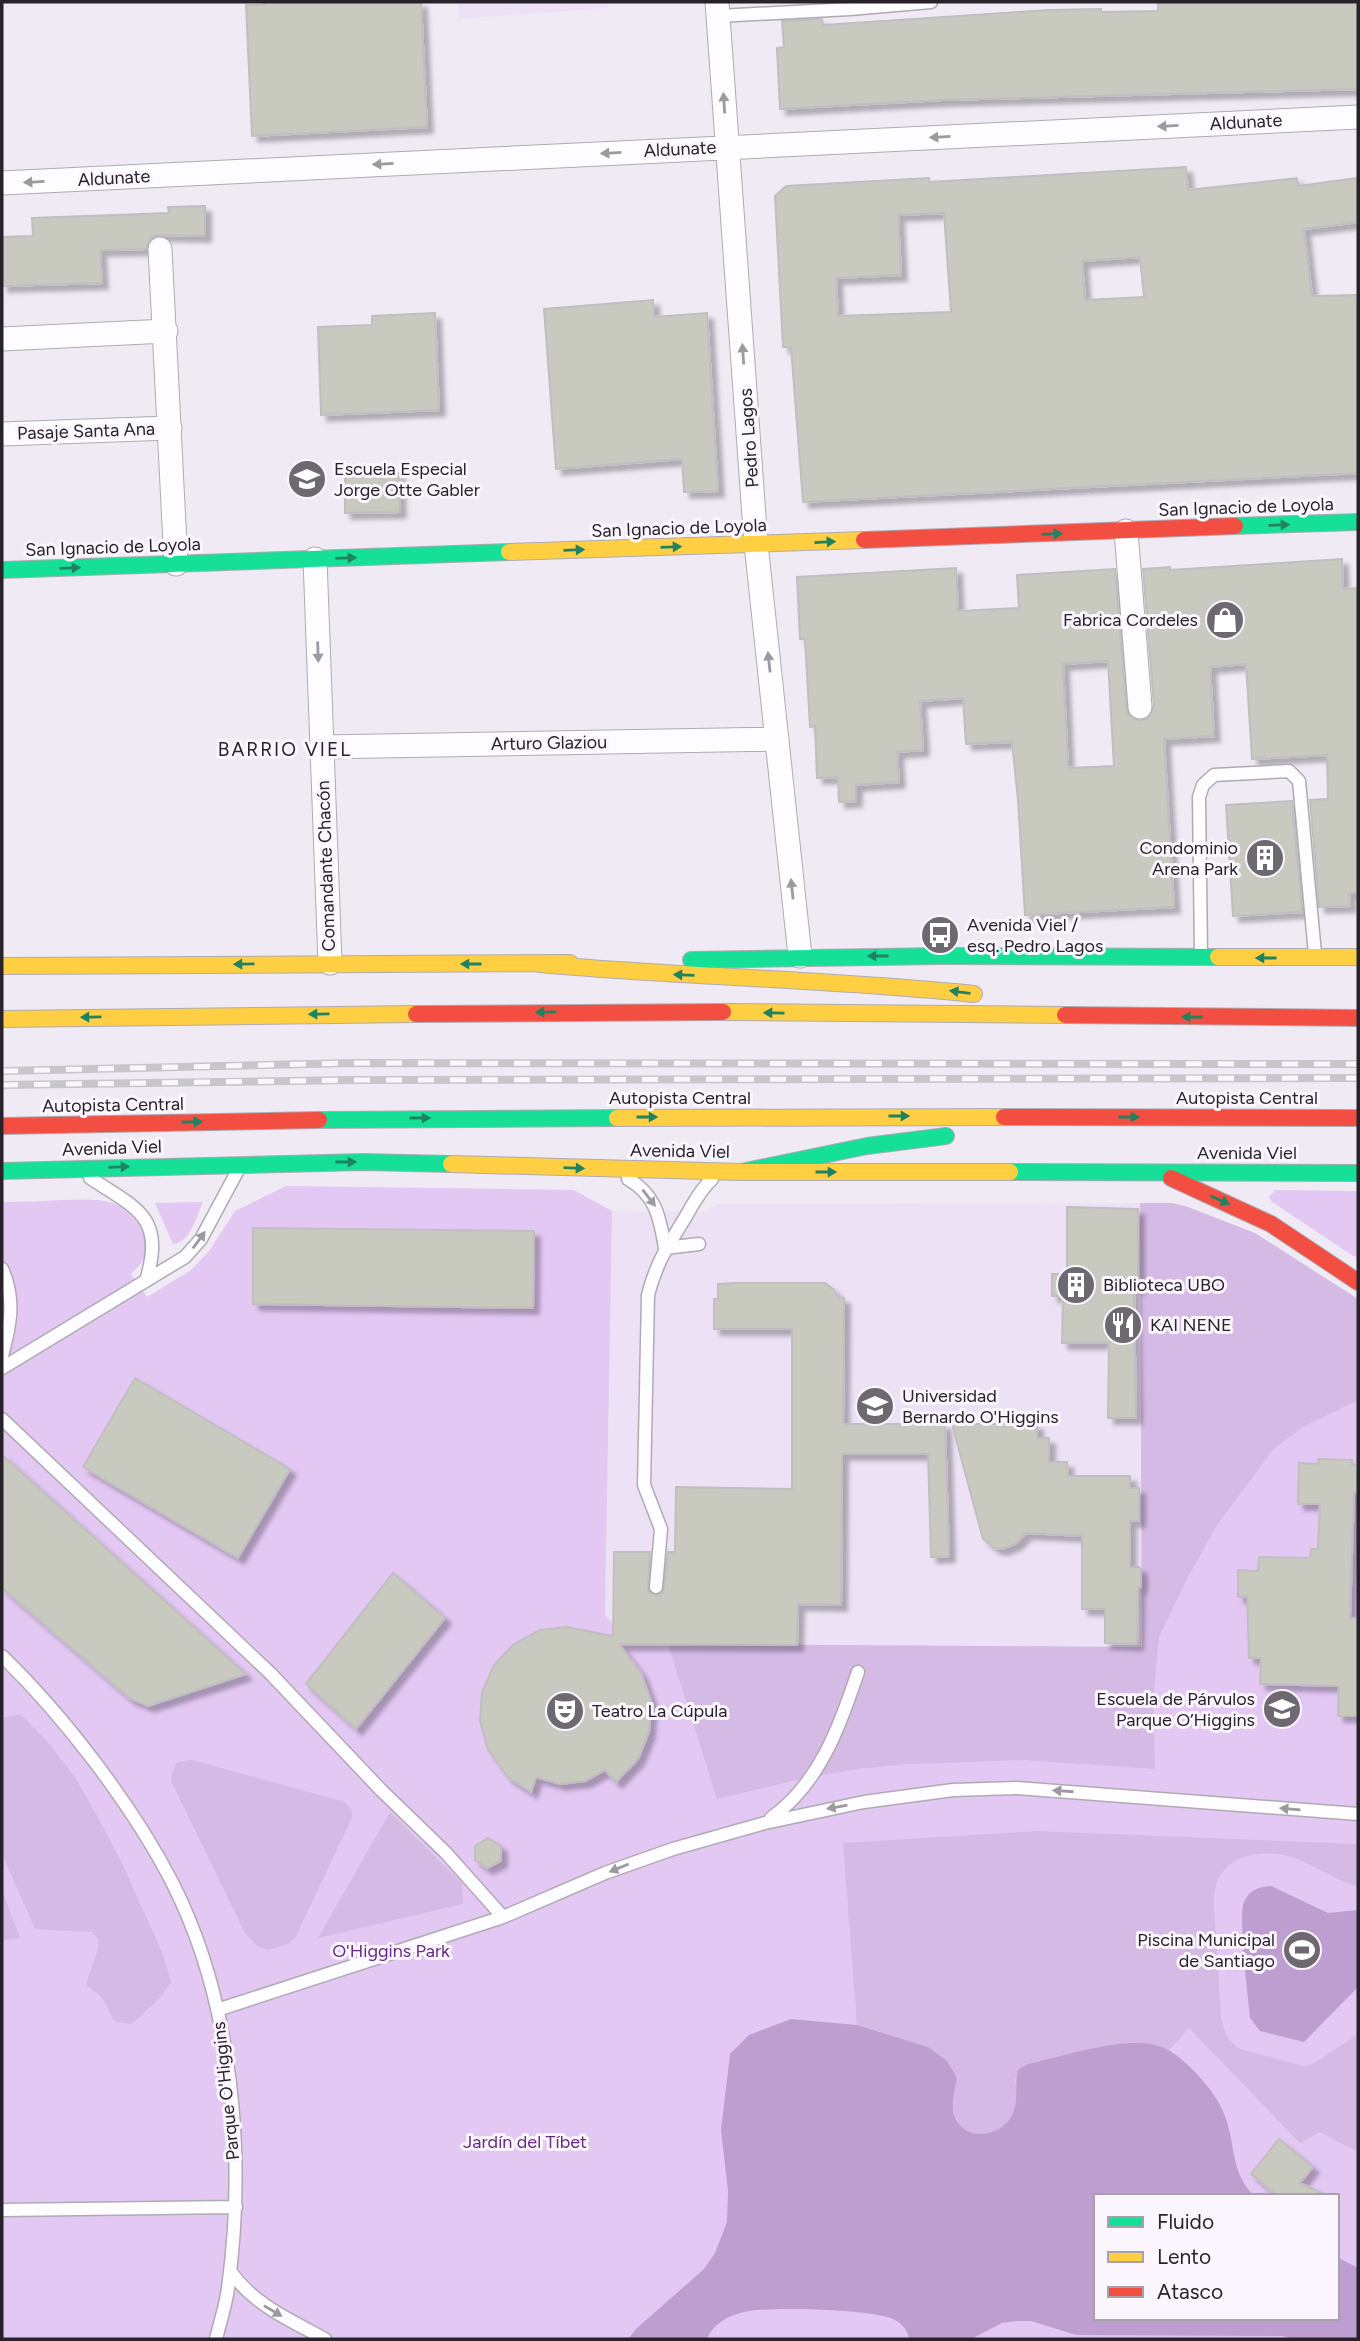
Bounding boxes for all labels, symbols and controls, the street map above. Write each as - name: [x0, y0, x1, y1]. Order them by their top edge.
- one-way arrow: [719, 91, 730, 113]
- street label: Aldunate: [1209, 109, 1283, 135]
- one-way arrow: [1156, 120, 1178, 131]
- one-way arrow: [929, 131, 951, 142]
- street label: Aldunate: [643, 136, 717, 162]
- one-way arrow: [599, 147, 621, 158]
- one-way arrow: [372, 159, 394, 170]
- street label: Aldunate: [77, 165, 151, 191]
- one-way arrow: [23, 176, 45, 187]
- one-way arrow: [737, 343, 748, 365]
- street label: Pedro Lagos: [735, 388, 763, 488]
- street label: Pasaje Santa Ana: [17, 418, 155, 444]
- school or university icon: Escuela Especial Jorge Otte Gabler: [286, 458, 328, 500]
- place label: Escuela Especial Jorge Otte Gabler: [334, 458, 480, 501]
- street label: San Ignacio de Loyola: [1158, 493, 1334, 521]
- street label: San Ignacio de Loyola: [591, 514, 767, 542]
- one-way arrow: [1269, 520, 1291, 531]
- one-way arrow: [1041, 528, 1063, 539]
- street label: San Ignacio de Loyola: [25, 533, 201, 561]
- one-way arrow: [814, 536, 836, 547]
- one-way arrow: [660, 541, 682, 553]
- one-way arrow: [563, 545, 585, 556]
- one-way arrow: [336, 553, 358, 564]
- one-way arrow: [59, 562, 81, 573]
- shop icon: Fabrica Cordeles: [1204, 599, 1246, 641]
- place label: Fabrica Cordeles: [1063, 609, 1198, 631]
- one-way arrow: [313, 641, 324, 663]
- one-way arrow: [763, 651, 774, 673]
- street label: Arturo Glaziou: [491, 731, 607, 755]
- district label: BARRIO VIEL: [218, 738, 352, 761]
- street label: Comandante Chacón: [312, 780, 340, 952]
- place label: Condominio Arena Park: [1139, 837, 1238, 880]
- building icon: Condominio Arena Park: [1244, 837, 1286, 879]
- one-way arrow: [786, 877, 797, 899]
- bus stop icon: Avenida Viel / esq. Pedro Lagos: [919, 914, 961, 956]
- place label: Avenida Viel / esq. Pedro Lagos: [967, 914, 1103, 957]
- one-way arrow: [867, 950, 889, 962]
- one-way arrow: [1254, 952, 1276, 964]
- one-way arrow: [232, 958, 254, 970]
- one-way arrow: [460, 958, 482, 970]
- one-way arrow: [673, 969, 695, 980]
- one-way arrow: [949, 987, 971, 998]
- one-way arrow: [535, 1006, 557, 1018]
- one-way arrow: [762, 1007, 784, 1019]
- one-way arrow: [307, 1008, 329, 1020]
- one-way arrow: [1181, 1011, 1203, 1023]
- one-way arrow: [80, 1012, 102, 1023]
- street label: Autopista Central: [609, 1087, 751, 1109]
- street label: Autopista Central: [1176, 1087, 1318, 1109]
- street label: Autopista Central: [42, 1093, 184, 1117]
- one-way arrow: [889, 1110, 911, 1122]
- one-way arrow: [637, 1111, 659, 1123]
- one-way arrow: [1118, 1111, 1140, 1123]
- one-way arrow: [409, 1112, 431, 1124]
- one-way arrow: [182, 1116, 204, 1128]
- street label: Avenida Viel: [62, 1135, 162, 1161]
- street label: Avenida Viel: [630, 1139, 730, 1163]
- street label: Avenida Viel: [1197, 1142, 1297, 1164]
- one-way arrow: [336, 1156, 358, 1168]
- one-way arrow: [108, 1161, 130, 1173]
- one-way arrow: [563, 1162, 585, 1173]
- one-way arrow: [815, 1166, 837, 1178]
- one-way arrow: [642, 1189, 657, 1207]
- one-way arrow: [1209, 1195, 1230, 1206]
- one-way arrow: [192, 1231, 206, 1249]
- building icon: Biblioteca UBO: [1055, 1264, 1097, 1306]
- place label: Biblioteca UBO: [1103, 1274, 1225, 1296]
- restaurant icon: KAI NENE: [1102, 1304, 1144, 1346]
- place label: KAI NENE: [1150, 1314, 1232, 1336]
- school or university icon: Universidad Bernardo O'Higgins: [854, 1385, 896, 1427]
- place label: Universidad Bernardo O'Higgins: [902, 1385, 1059, 1428]
- place label: Escuela de Párvulos Parque O’Higgins: [1096, 1688, 1255, 1731]
- school or university icon: Escuela de Párvulos Parque O’Higgins: [1261, 1688, 1303, 1730]
- theatre icon: Teatro La Cúpula: [544, 1690, 586, 1732]
- place label: Teatro La Cúpula: [592, 1700, 727, 1722]
- one-way arrow: [1052, 1785, 1074, 1796]
- one-way arrow: [826, 1802, 848, 1813]
- one-way arrow: [1279, 1803, 1301, 1814]
- one-way arrow: [608, 1863, 629, 1874]
- place label: Piscina Municipal de Santiago: [1137, 1929, 1275, 1972]
- sports icon: Piscina Municipal de Santiago: [1281, 1929, 1323, 1971]
- park label: O'Higgins Park: [332, 1940, 450, 1962]
- street label: Parque O'Higgins: [208, 2021, 244, 2161]
- park label: Jardín del Tíbet: [463, 2131, 587, 2153]
- legend: [1094, 2194, 1339, 2320]
- text: Fluido: [1157, 2209, 1214, 2234]
- text: Lento: [1157, 2244, 1211, 2269]
- text: Atasco: [1157, 2279, 1223, 2304]
- one-way arrow: [264, 2304, 283, 2317]

